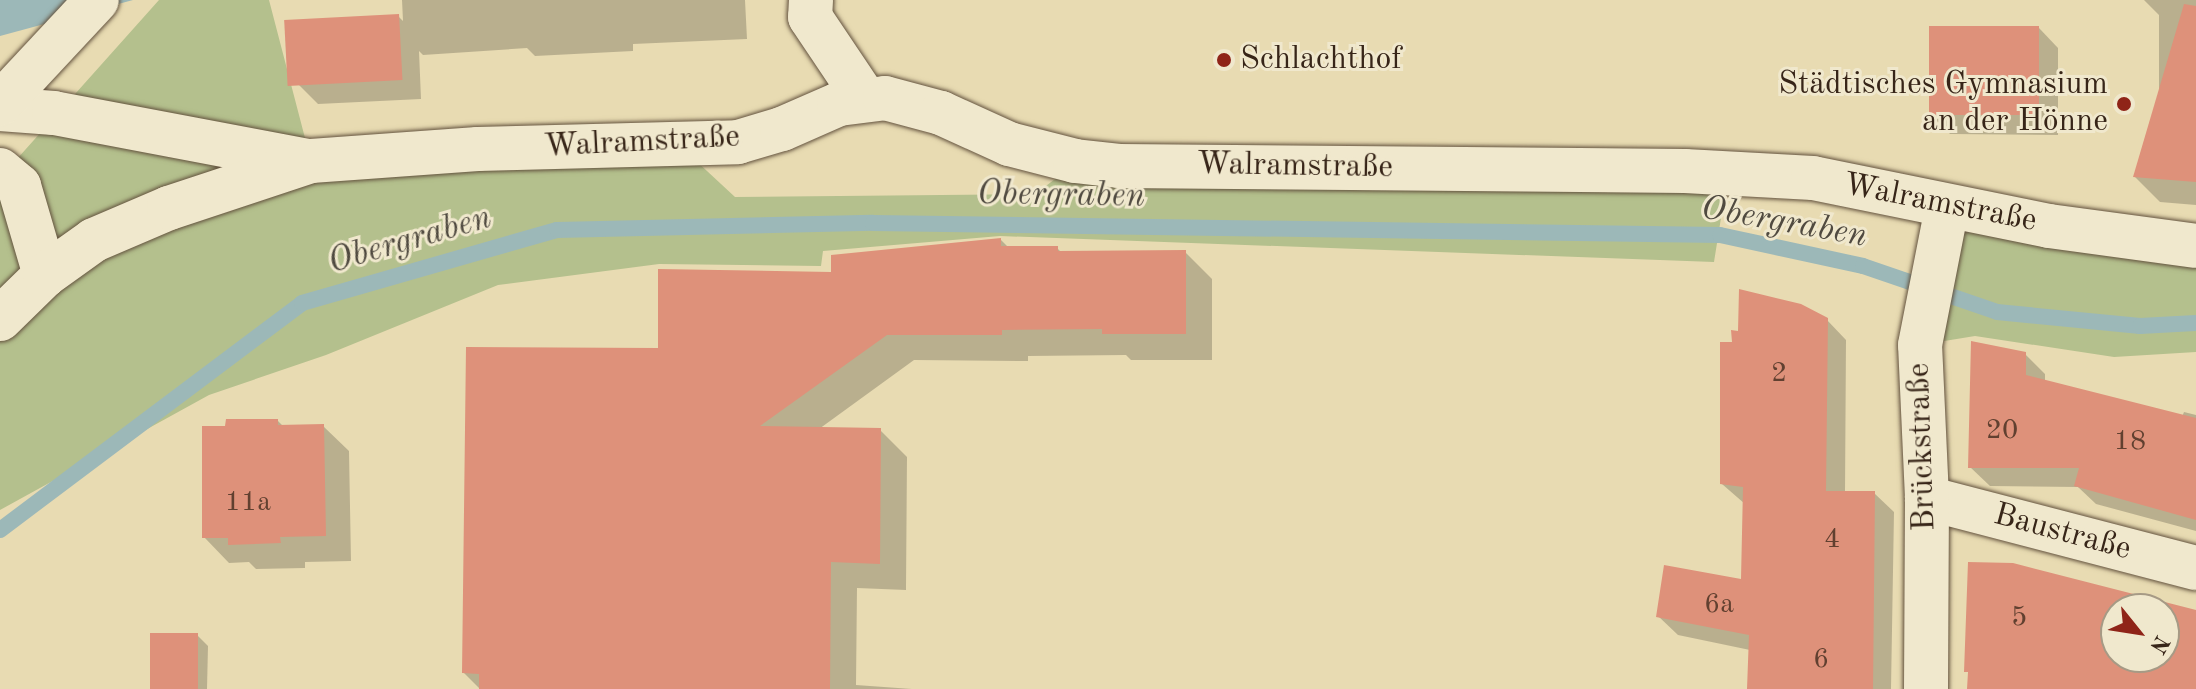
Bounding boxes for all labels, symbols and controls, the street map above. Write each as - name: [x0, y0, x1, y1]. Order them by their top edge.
- place label: Schlachthof: [1240, 41, 1402, 79]
- marker: Schlachthof: [1215, 51, 1233, 69]
- place label: Städtisches Gymnasium an der Hönne: [1778, 67, 2108, 142]
- marker: Städtisches Gymnasium an der Hönne: [2115, 95, 2133, 113]
- street label: Walramstraße: [543, 119, 741, 167]
- street label: Walramstraße: [1197, 146, 1393, 188]
- street label: Walramstraße: [1840, 166, 2040, 242]
- water label: Obergraben: [977, 174, 1145, 218]
- water label: Obergraben: [1698, 188, 1870, 258]
- water label: Obergraben: [324, 198, 496, 284]
- house number: 2: [1771, 357, 1787, 391]
- street label: Brückstraße: [1901, 362, 1945, 532]
- house number: 20: [1986, 414, 2018, 448]
- house number: 18: [2114, 425, 2146, 459]
- house number: 11a: [225, 486, 271, 520]
- street label: Baustraße: [1989, 496, 2135, 570]
- house number: 4: [1824, 523, 1840, 557]
- house number: 6a: [1704, 588, 1734, 622]
- north arrow: [2100, 593, 2180, 673]
- house number: 5: [2011, 601, 2027, 635]
- text: N: [2145, 631, 2173, 657]
- house number: 6: [1813, 643, 1829, 677]

